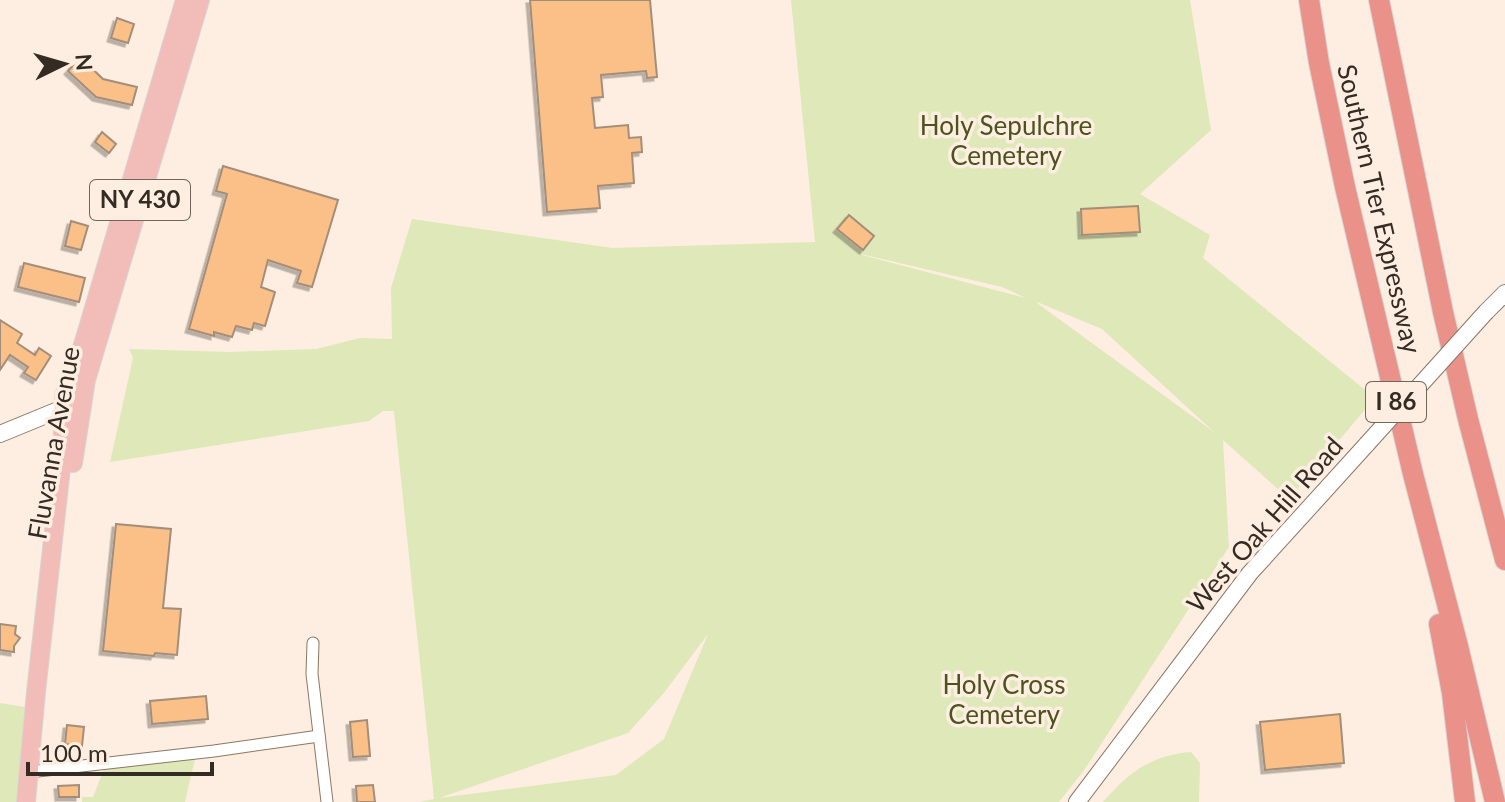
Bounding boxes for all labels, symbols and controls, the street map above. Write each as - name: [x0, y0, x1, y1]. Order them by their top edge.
- north arrow: [24, 24, 104, 104]
- text: N: [70, 53, 99, 72]
- street label: Southern Tier Expressway: [1331, 61, 1429, 357]
- park label: Holy Sepulchre Cemetery: [920, 109, 1092, 171]
- road number: NY 430: [90, 180, 190, 220]
- street label: Fluvanna Avenue: [20, 344, 86, 542]
- road number: I 86: [1366, 382, 1426, 422]
- street label: West Oak Hill Road: [1179, 430, 1349, 619]
- park label: Holy Cross Cemetery: [942, 668, 1066, 730]
- scale bar: [28, 726, 212, 776]
- text: 100 m: [40, 738, 108, 767]

